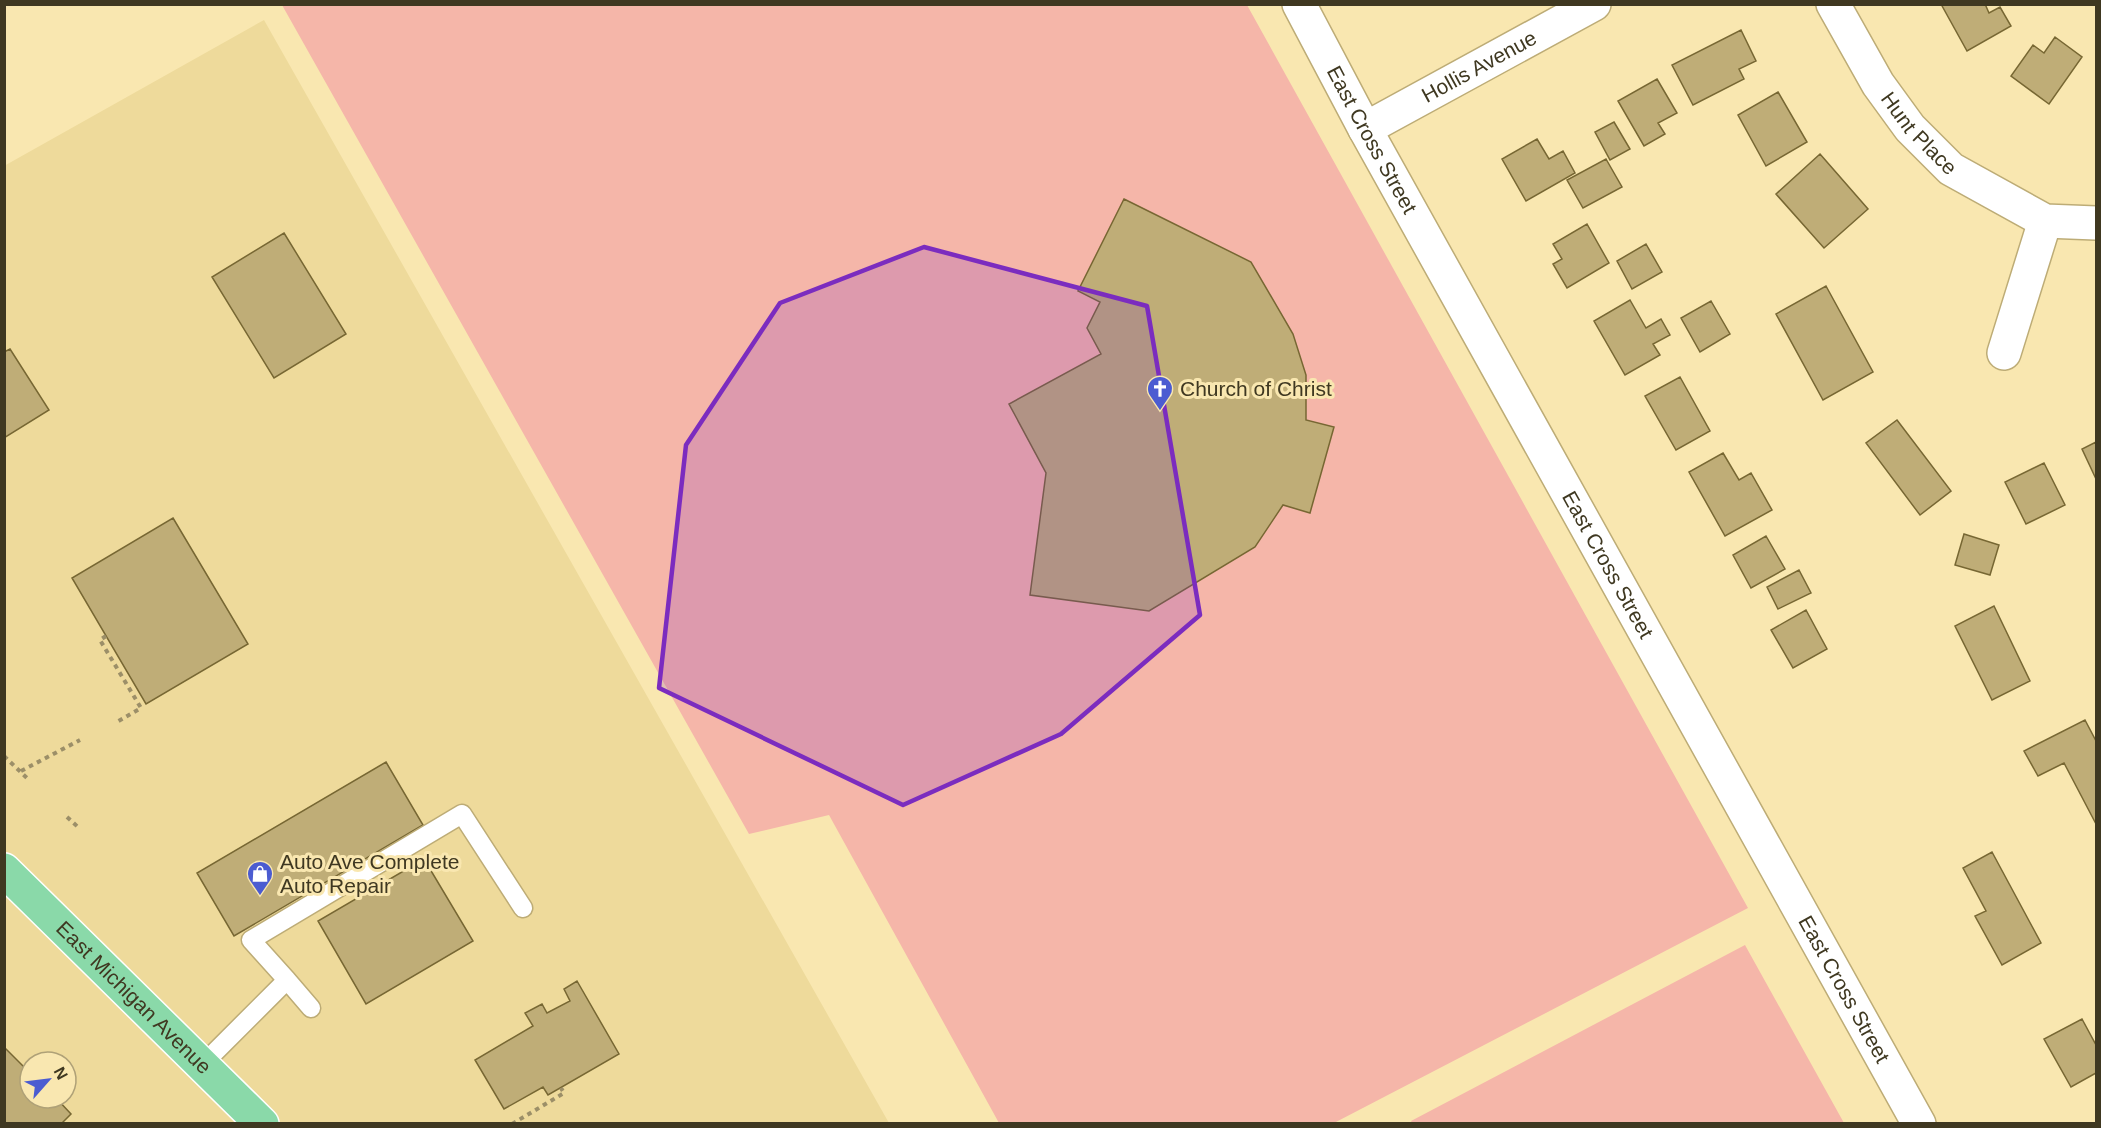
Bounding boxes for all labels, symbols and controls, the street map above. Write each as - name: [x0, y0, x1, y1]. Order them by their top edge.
- street label: Hollis Avenue: [1418, 26, 1540, 107]
- street label: East Cross Street: [1323, 62, 1422, 217]
- street label: Hunt Place: [1877, 87, 1962, 179]
- church icon: Church of Christ: [1145, 374, 1175, 412]
- place label: Church of Christ: [1180, 377, 1332, 400]
- street label: East Cross Street: [1558, 487, 1658, 642]
- place label: Auto Ave Complete Auto Repair: [280, 850, 459, 897]
- shop icon: Auto Ave Complete Auto Repair: [245, 859, 275, 897]
- street label: East Cross Street: [1794, 912, 1895, 1067]
- street label: East Michigan Avenue: [52, 916, 216, 1078]
- north arrow: [18, 1050, 78, 1110]
- text: N: [51, 1064, 71, 1082]

